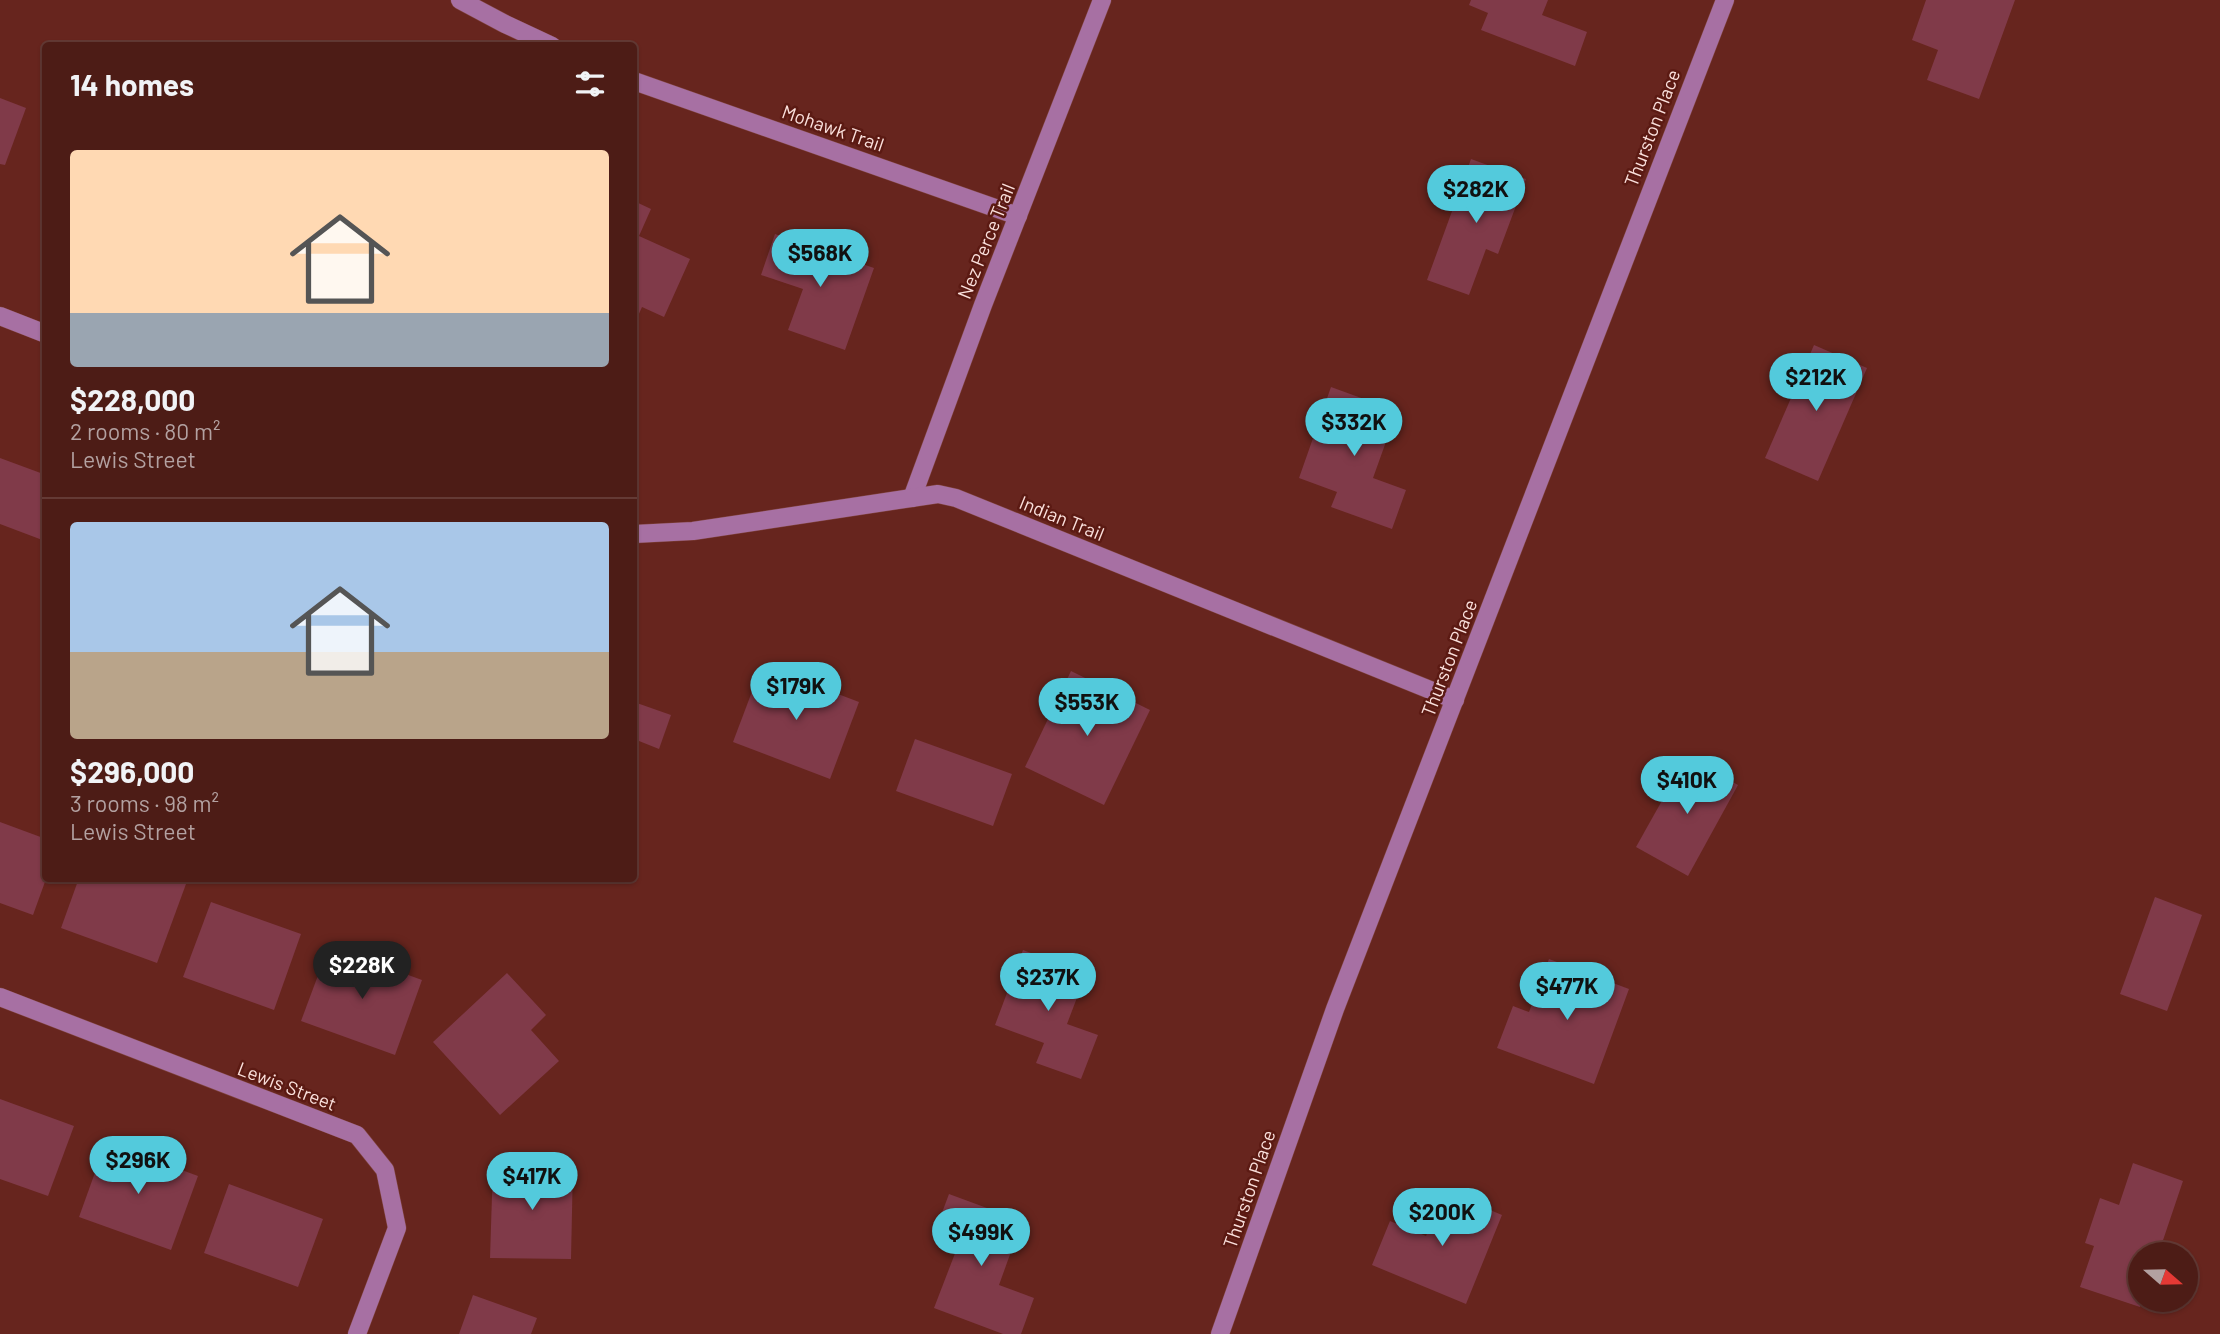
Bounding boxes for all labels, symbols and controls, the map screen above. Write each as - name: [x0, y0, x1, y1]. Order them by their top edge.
- icon: filters: [571, 65, 609, 103]
- text: 14 homes: [70, 66, 194, 102]
- street label: Thurston Place: [1619, 66, 1684, 190]
- street label: Mohawk Trail: [779, 99, 887, 156]
- pin: $282K: [1427, 166, 1525, 225]
- text: $282K: [1443, 174, 1509, 202]
- street label: Nez Perce Trail: [952, 180, 1019, 302]
- icon: home: [277, 196, 403, 322]
- pin: $568K: [771, 230, 869, 289]
- text: $568K: [788, 238, 852, 266]
- pin: $212K: [1767, 354, 1865, 413]
- text: $212K: [1785, 362, 1847, 390]
- text: $228,000: [70, 381, 195, 417]
- pin: $332K: [1305, 398, 1403, 458]
- text: $332K: [1321, 407, 1387, 435]
- text: 2 rooms · 80 m²: [70, 417, 220, 445]
- text: Lewis Street: [70, 445, 196, 473]
- street label: Indian Trail: [1016, 490, 1108, 545]
- icon: home: [277, 568, 403, 694]
- street label: Thurston Place: [1416, 596, 1481, 720]
- pin: $179K: [747, 662, 845, 722]
- text: $179K: [766, 671, 826, 699]
- pin: $553K: [1038, 678, 1136, 738]
- text: $553K: [1055, 687, 1119, 715]
- text: $296,000: [70, 753, 194, 789]
- pin: $410K: [1638, 756, 1736, 816]
- text: $410K: [1657, 765, 1717, 793]
- text: 3 rooms · 98 m²: [70, 789, 219, 817]
- text: Lewis Street: [70, 817, 196, 845]
- pin: $228K: [313, 942, 411, 1001]
- text: $228K: [329, 950, 395, 978]
- pin: $237K: [999, 954, 1097, 1013]
- text: $237K: [1016, 962, 1080, 990]
- pin: $477K: [1518, 962, 1616, 1022]
- text: $477K: [1536, 971, 1598, 999]
- street label: Lewis Street: [234, 1056, 340, 1115]
- street label: Thurston Place: [1218, 1127, 1280, 1251]
- pin: $296K: [89, 1136, 187, 1196]
- text: $296K: [106, 1145, 171, 1173]
- pin: $417K: [483, 1152, 581, 1212]
- text: $417K: [503, 1161, 561, 1189]
- pin: $200K: [1393, 1188, 1491, 1248]
- text: $200K: [1409, 1197, 1475, 1225]
- pin: $499K: [932, 1208, 1030, 1268]
- text: $499K: [948, 1217, 1014, 1245]
- north arrow: [2128, 1242, 2198, 1312]
- map controls: [2128, 1242, 2198, 1312]

